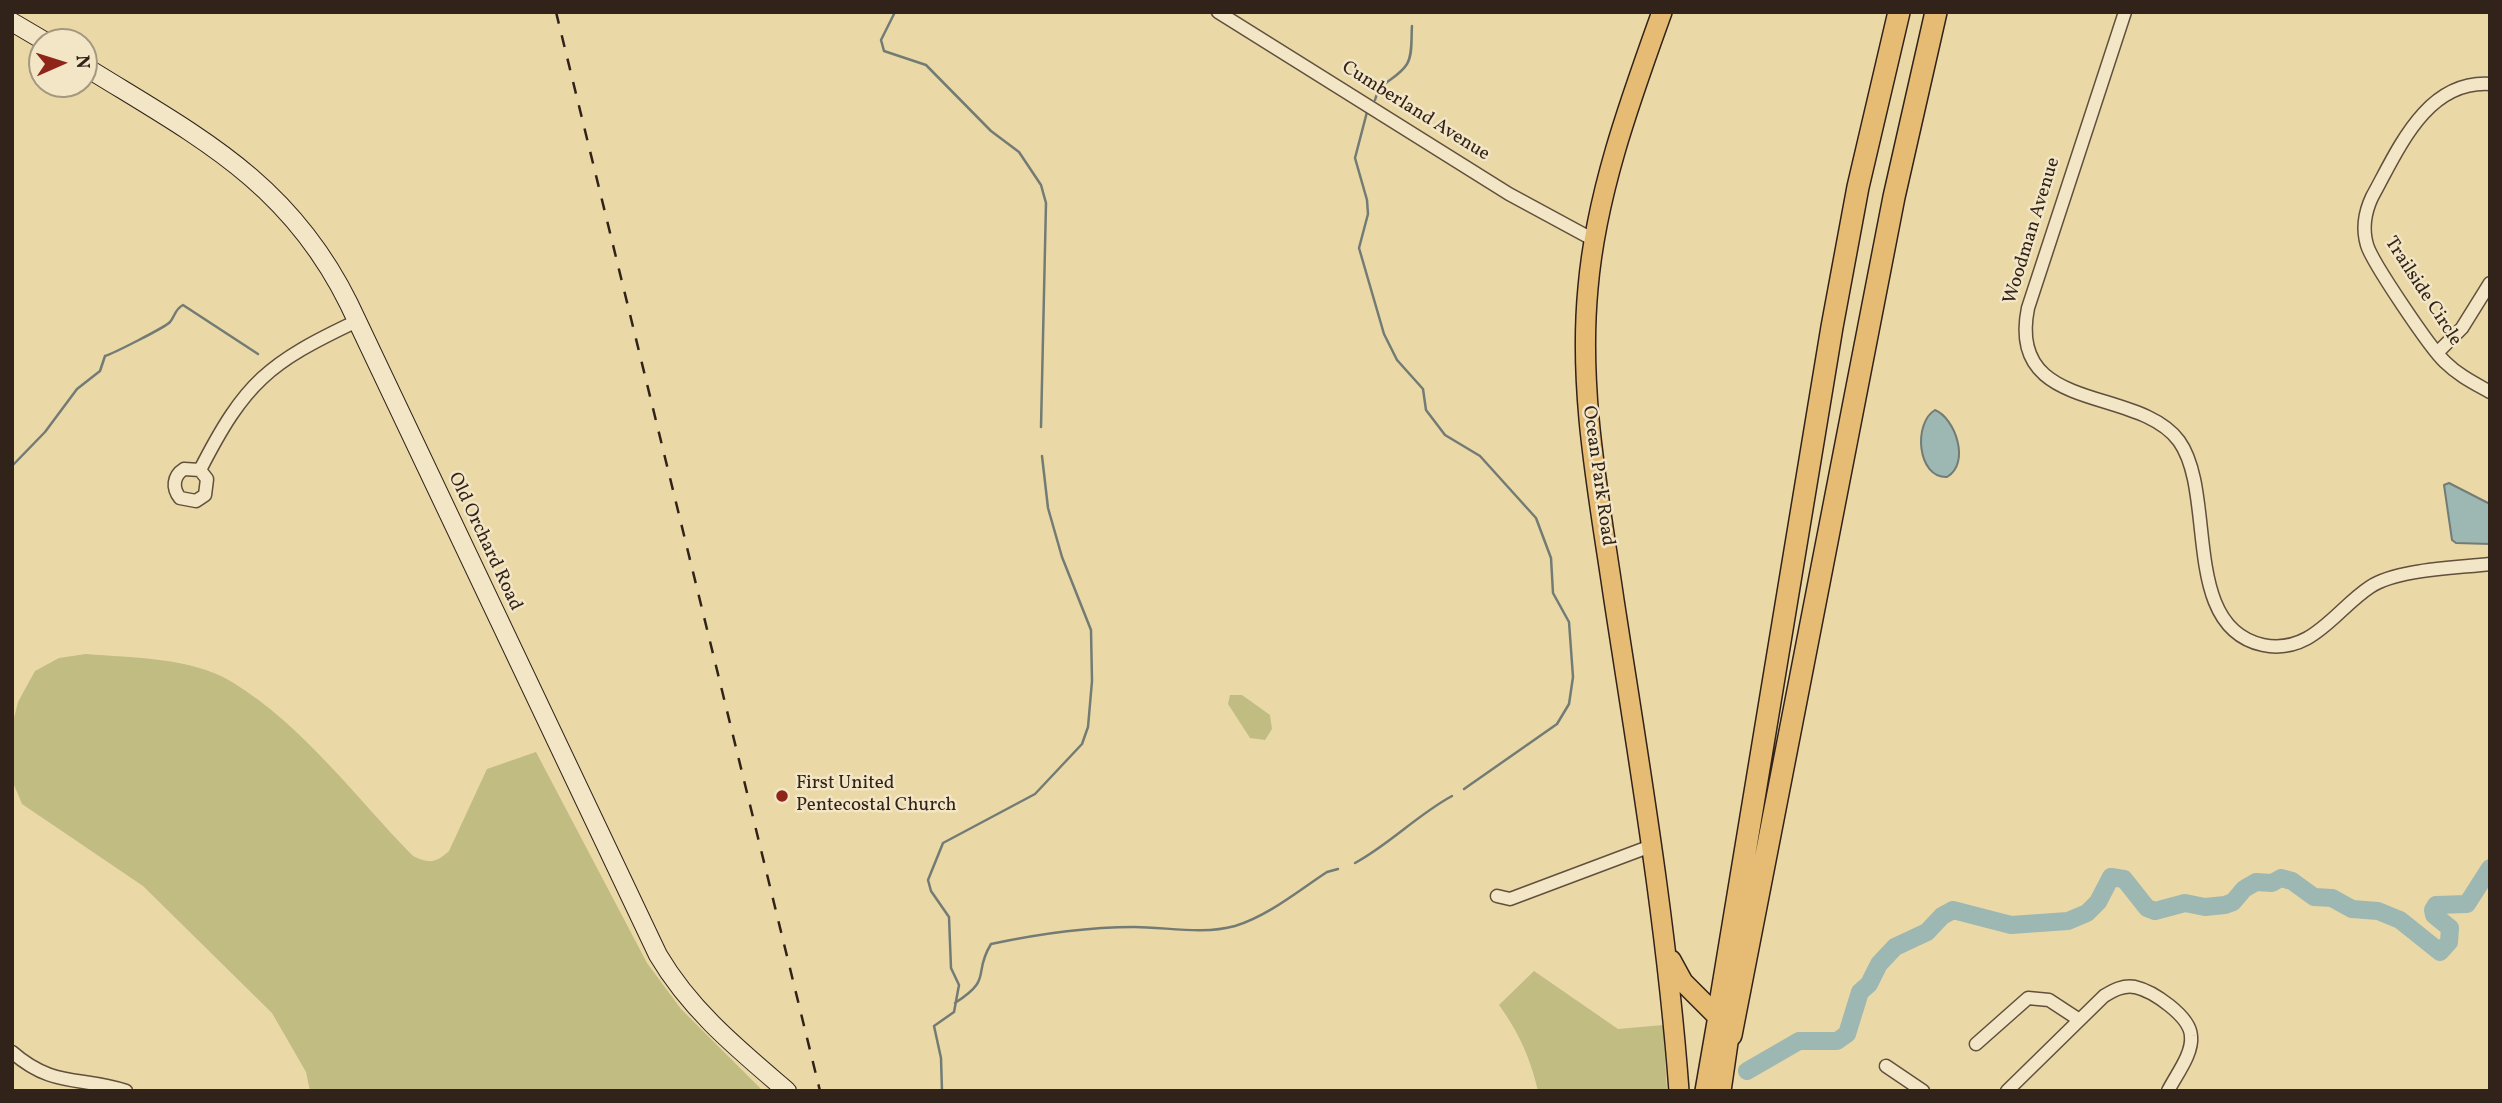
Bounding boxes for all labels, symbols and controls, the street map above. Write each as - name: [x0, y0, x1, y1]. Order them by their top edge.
- north arrow: [28, 28, 98, 98]
- text: N: [69, 54, 95, 70]
- street label: Cumberland Avenue: [1337, 57, 1493, 167]
- street label: Woodman Avenue: [2000, 155, 2066, 307]
- street label: Trailside Circle: [2378, 233, 2466, 351]
- street label: Ocean Park Road: [1576, 404, 1618, 548]
- street label: Old Orchard Road: [442, 469, 526, 615]
- place label: First United Pentecostal Church: [796, 774, 957, 818]
- marker: First United Pentecostal Church: [774, 788, 790, 804]

